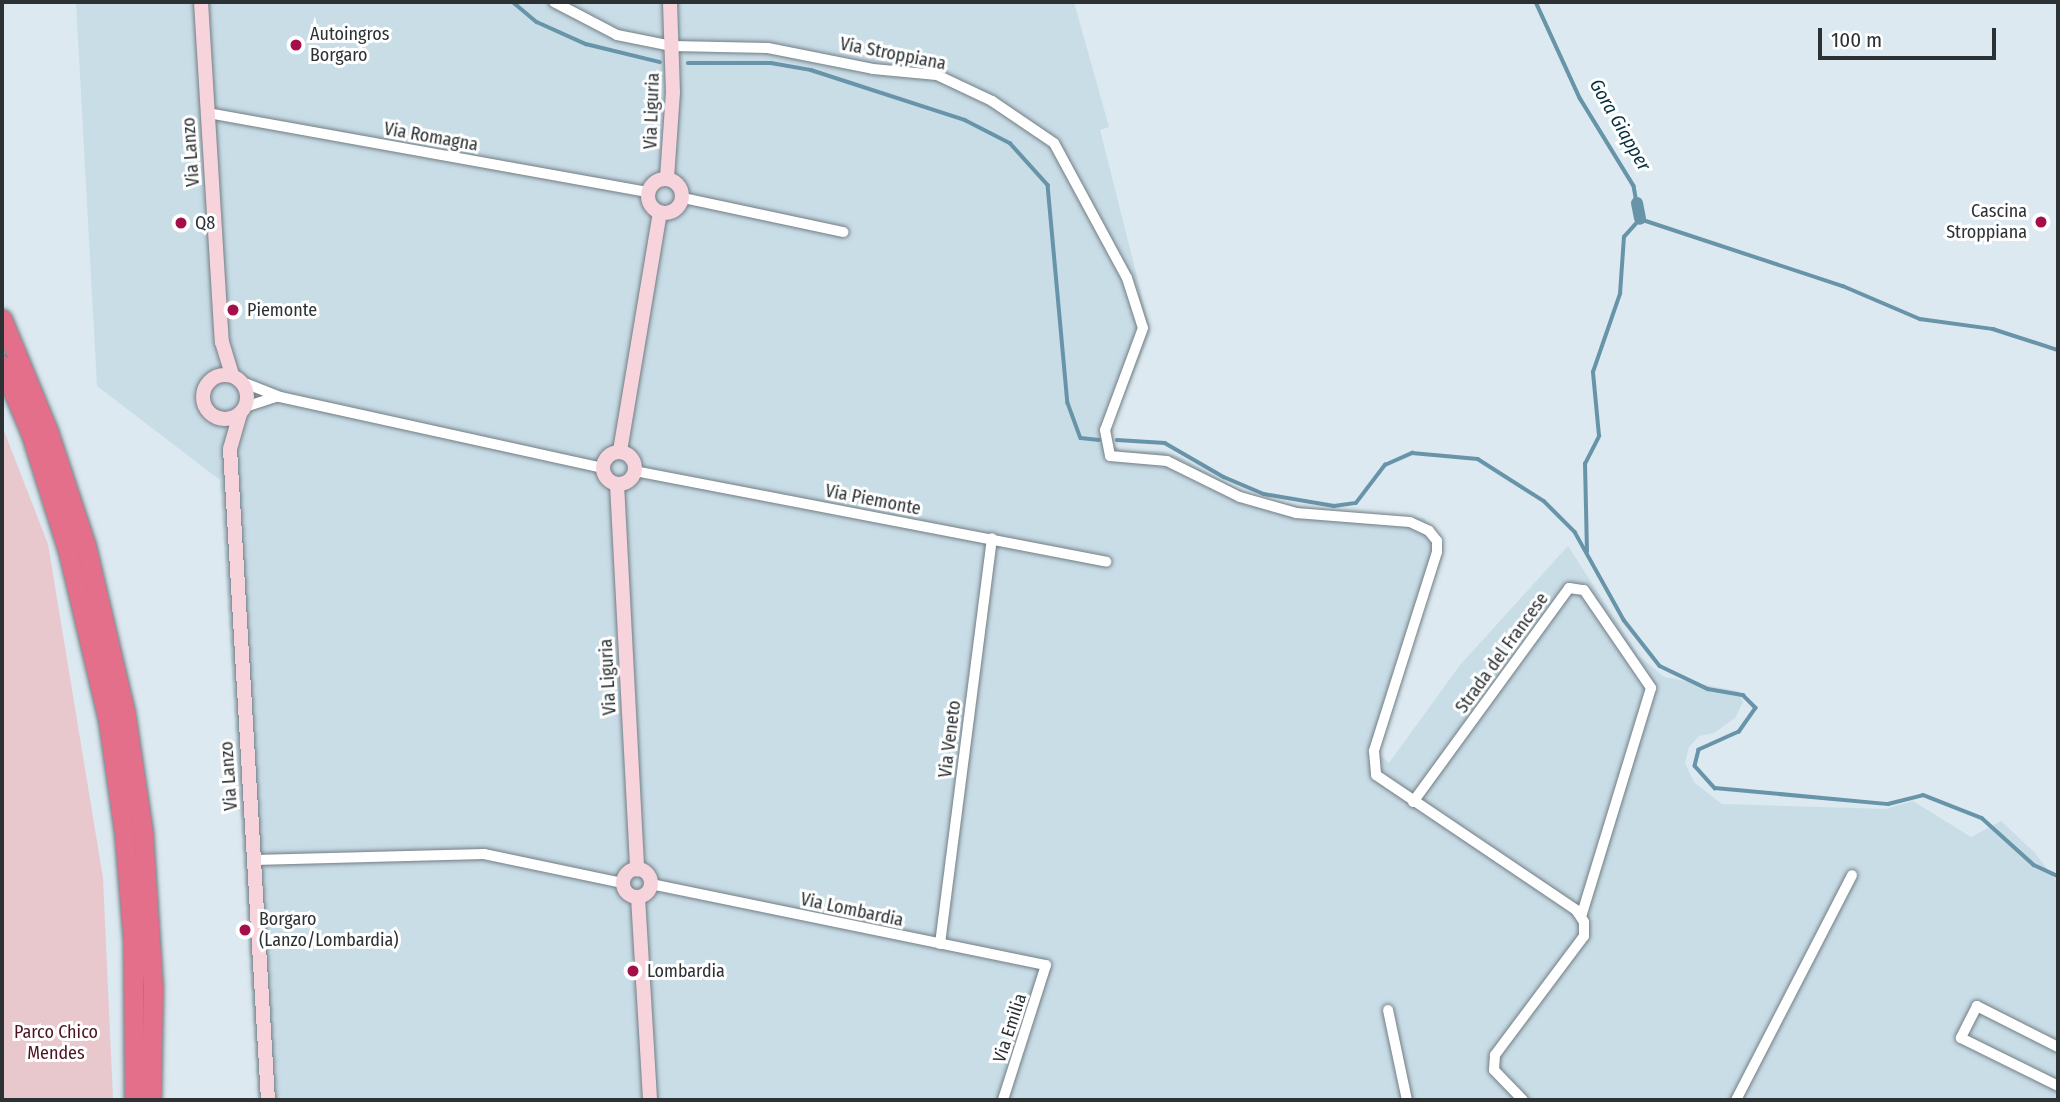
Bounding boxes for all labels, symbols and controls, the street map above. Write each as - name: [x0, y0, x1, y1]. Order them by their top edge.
- scale bar: [1822, 14, 2000, 58]
- place label: Autoingros Borgaro: [310, 24, 389, 66]
- text: 100 m: [1831, 27, 1882, 53]
- street label: Via Stroppiana: [838, 33, 948, 75]
- marker: Autoingros Borgaro: [288, 37, 304, 53]
- street label: Via Liguria: [640, 72, 664, 150]
- water label: Gora Giapper: [1585, 75, 1655, 175]
- street label: Via Lanzo: [178, 117, 204, 187]
- street label: Via Romagna: [382, 118, 480, 156]
- place label: Cascina Stroppiana: [1946, 201, 2027, 244]
- place label: Q8: [195, 212, 215, 234]
- marker: Cascina Stroppiana: [2033, 214, 2049, 230]
- marker: Q8: [173, 215, 189, 231]
- place label: Piemonte: [247, 299, 317, 321]
- marker: Piemonte: [225, 302, 241, 318]
- street label: Via Piemonte: [823, 480, 923, 520]
- street label: Strada del Francese: [1451, 589, 1553, 717]
- street label: Via Liguria: [595, 638, 621, 716]
- street label: Via Veneto: [935, 699, 965, 779]
- street label: Via Lanzo: [216, 741, 242, 811]
- street label: Via Lombardia: [799, 889, 905, 931]
- place label: Borgaro (Lanzo/Lombardia): [259, 909, 399, 951]
- marker: Borgaro (Lanzo/Lombardia): [237, 922, 253, 938]
- place label: Lombardia: [647, 960, 725, 982]
- marker: Lombardia: [625, 963, 641, 979]
- street label: Via Emilia: [989, 991, 1031, 1065]
- park label: Parco Chico Mendes: [14, 1022, 98, 1064]

